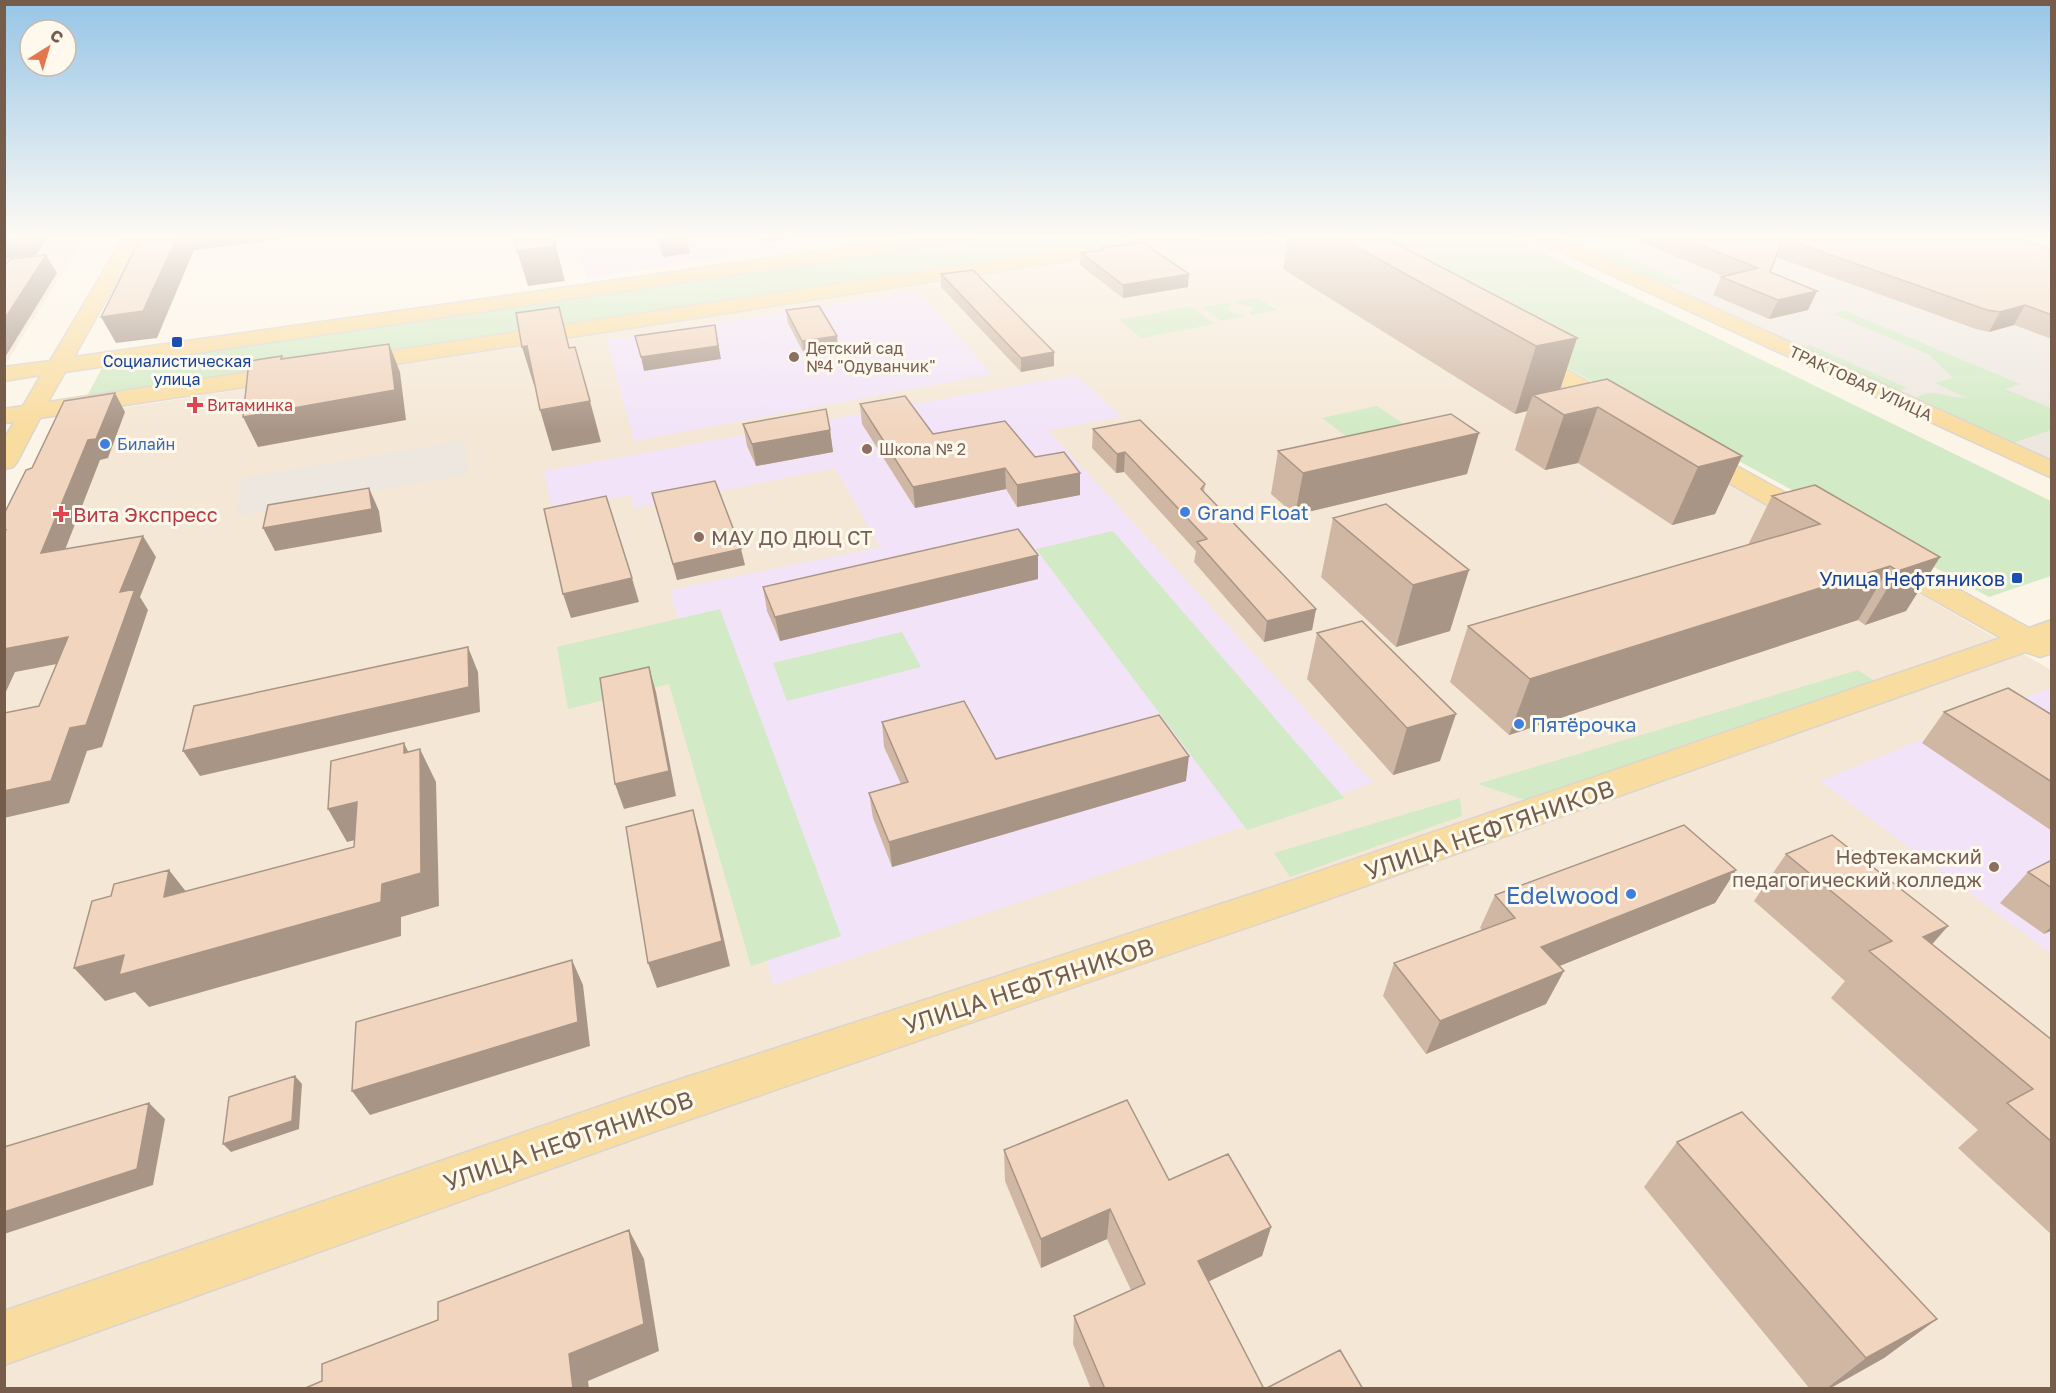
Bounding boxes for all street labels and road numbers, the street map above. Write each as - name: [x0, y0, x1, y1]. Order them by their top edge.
- street label: ТРАКТОВАЯ УЛИЦА: [1786, 341, 1936, 425]
- street label: УЛИЦА НЕФТЯНИКОВ: [1360, 773, 1618, 885]
- street label: УЛИЦА НЕФТЯНИКОВ: [899, 931, 1157, 1039]
- street label: УЛИЦА НЕФТЯНИКОВ: [439, 1084, 697, 1196]

